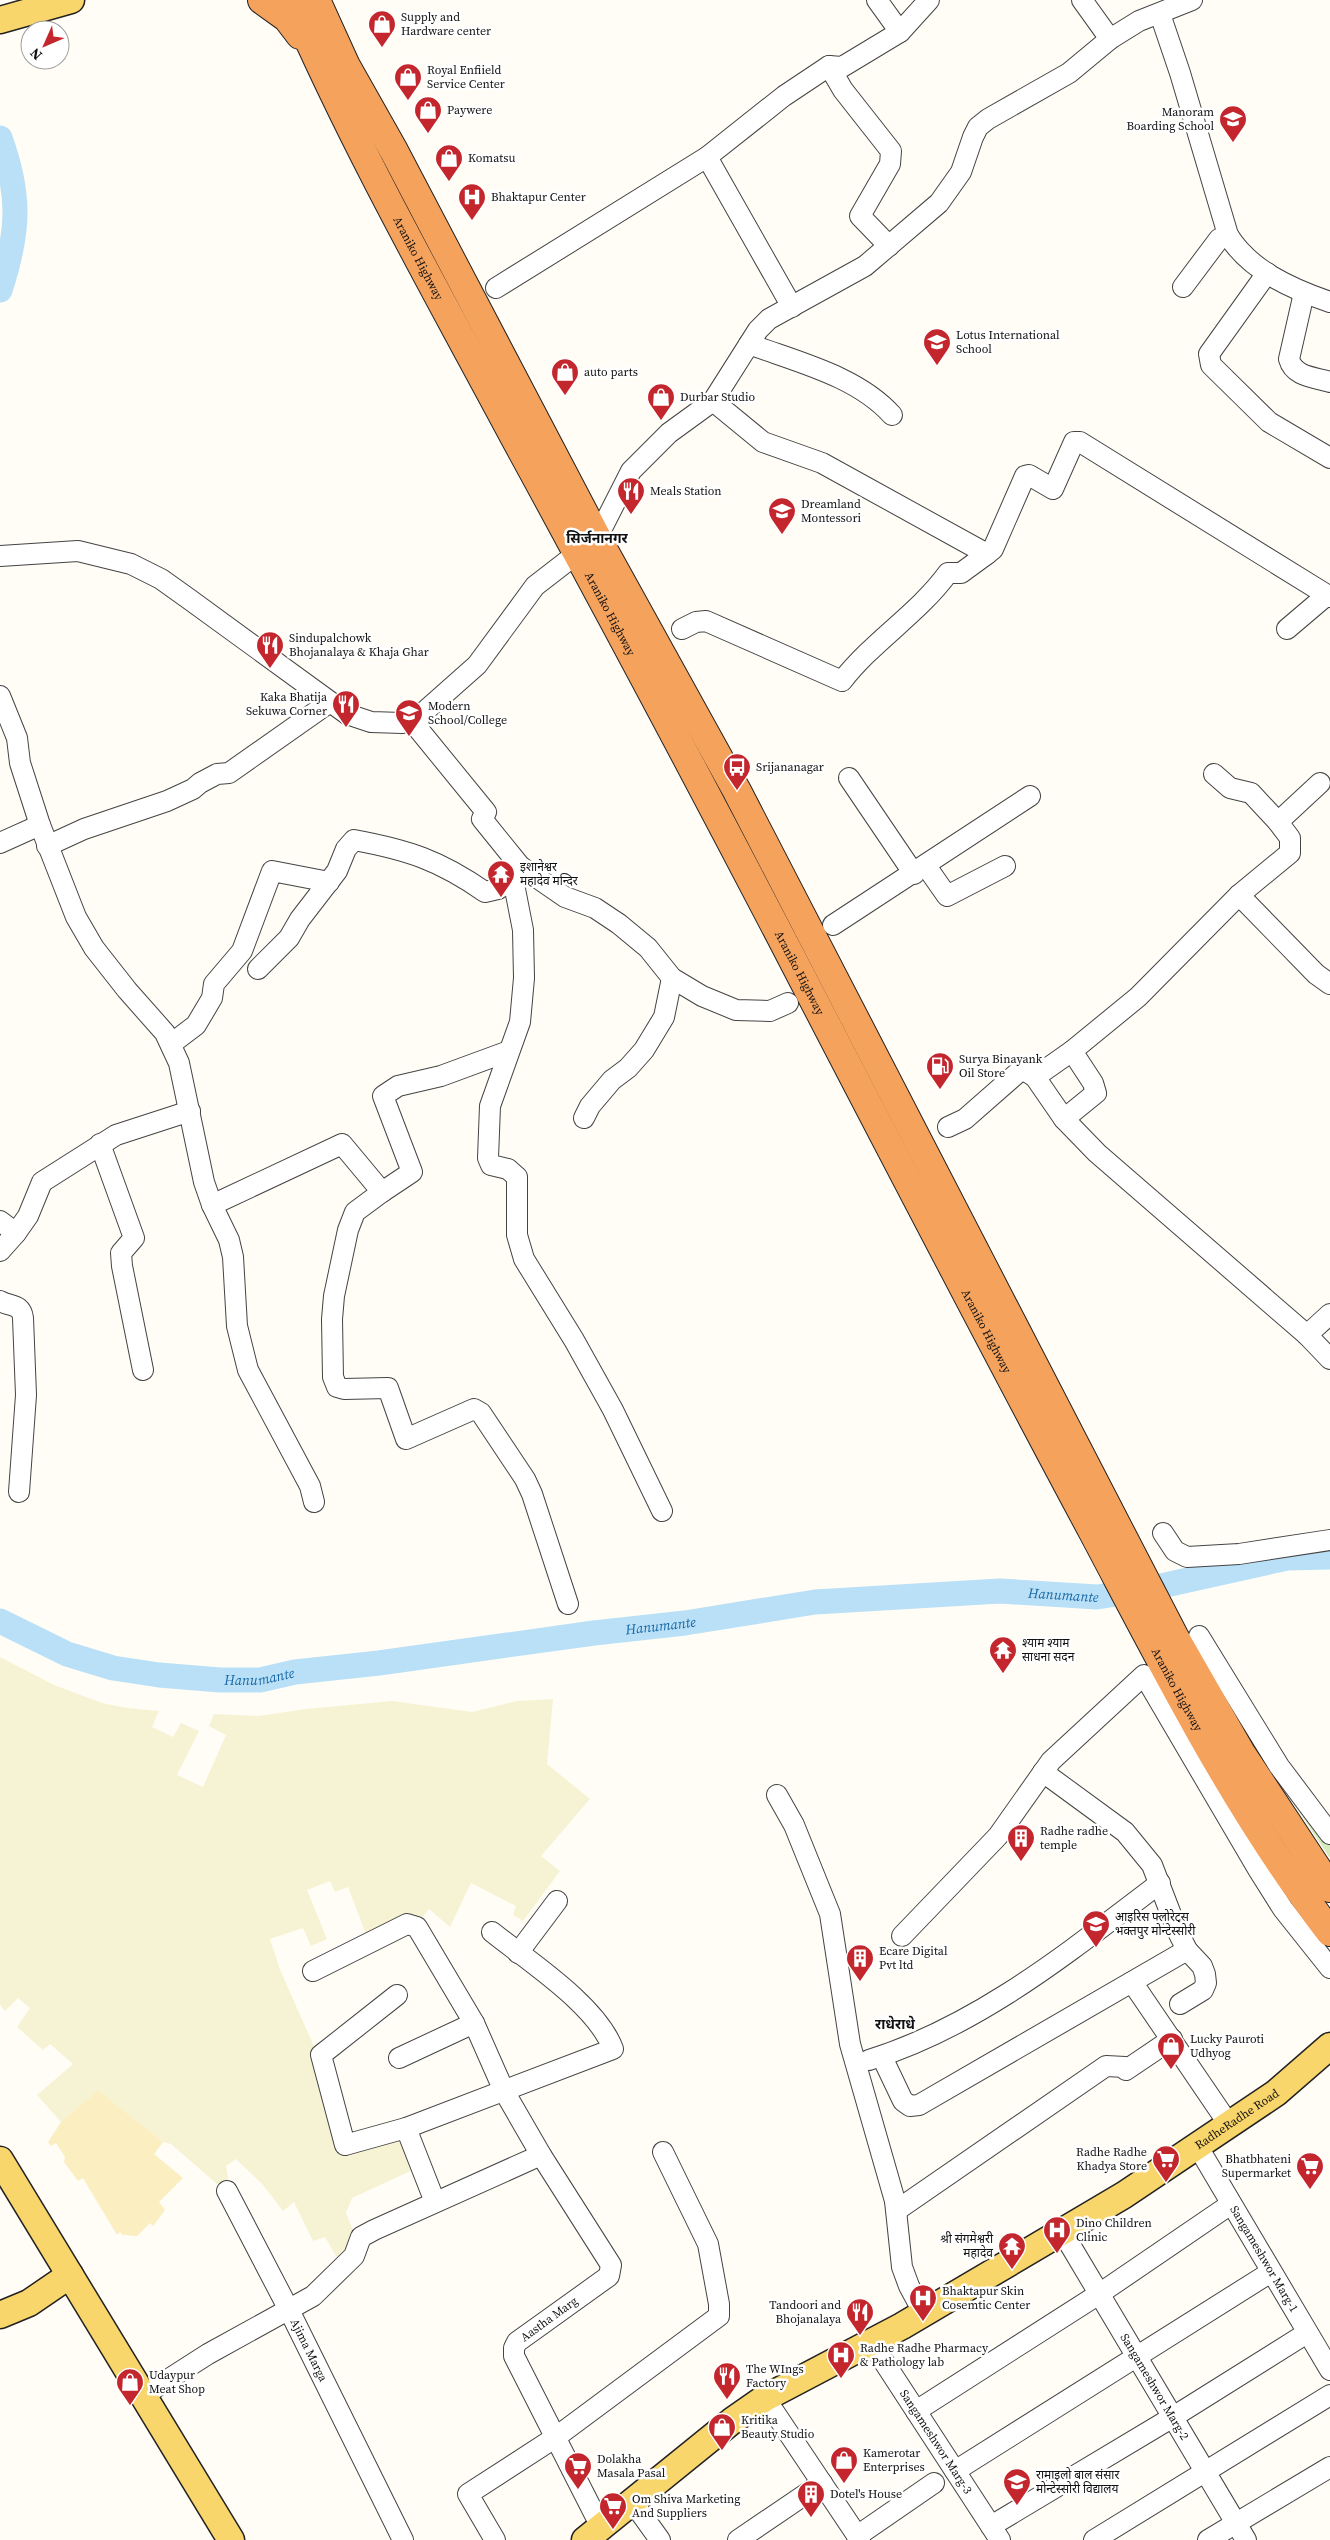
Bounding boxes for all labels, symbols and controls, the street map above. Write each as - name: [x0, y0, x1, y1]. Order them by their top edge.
- shop icon: Supply and Hardware center: [367, 9, 397, 48]
- place label: Supply and Hardware center: [401, 9, 491, 39]
- north arrow: [20, 20, 70, 70]
- text: N: [25, 44, 46, 65]
- shop icon: Royal Enfiield Service Center: [393, 62, 423, 101]
- place label: Royal Enfiield Service Center: [427, 62, 505, 92]
- shop icon: Paywere: [413, 95, 443, 134]
- place label: Paywere: [447, 102, 492, 118]
- place label: Manoram Boarding School: [1126, 104, 1214, 134]
- school or university icon: Manoram Boarding School: [1218, 104, 1248, 143]
- shop icon: Komatsu: [434, 143, 464, 182]
- place label: Komatsu: [468, 150, 515, 166]
- hospital icon: Bhaktapur Center: [457, 182, 487, 221]
- place label: Bhaktapur Center: [491, 189, 586, 205]
- street label: Araniko Highway: [389, 214, 447, 304]
- school or university icon: Lotus International School: [922, 327, 952, 366]
- place label: Lotus International School: [956, 327, 1060, 357]
- shop icon: auto parts: [550, 357, 580, 396]
- place label: auto parts: [584, 364, 638, 380]
- shop icon: Durbar Studio: [646, 382, 676, 421]
- place label: Durbar Studio: [680, 389, 755, 405]
- restaurant icon: Meals Station: [616, 476, 646, 515]
- place label: Meals Station: [650, 483, 722, 499]
- school or university icon: Dreamland Montessori: [767, 496, 797, 535]
- place label: Dreamland Montessori: [801, 496, 861, 526]
- district label: सिर्जनानगर: [566, 528, 629, 548]
- street label: Araniko Highway: [581, 569, 639, 659]
- restaurant icon: Sindupalchowk Bhojanalaya & Khaja Ghar: [255, 630, 285, 669]
- place label: Sindupalchowk Bhojanalaya & Khaja Ghar: [289, 630, 429, 660]
- place label: Kaka Bhatija Sekuwa Corner: [246, 689, 328, 719]
- restaurant icon: Kaka Bhatija Sekuwa Corner: [331, 689, 361, 728]
- school or university icon: Modern School/College: [394, 698, 424, 737]
- place label: Modern School/College: [428, 698, 507, 728]
- bus stop icon: Srijananagar: [722, 752, 752, 791]
- place label: Srijananagar: [756, 759, 824, 775]
- temple icon: इशानेश्वर महादेव मन्दिर: [486, 859, 516, 898]
- place label: इशानेश्वर महादेव मन्दिर: [520, 859, 579, 889]
- street label: Araniko Highway: [771, 928, 828, 1018]
- fuel station icon: Surya Binayank Oil Store: [925, 1051, 955, 1090]
- place label: Surya Binayank Oil Store: [959, 1051, 1043, 1081]
- street label: Araniko Highway: [958, 1286, 1015, 1377]
- water label: Hanumante: [1027, 1583, 1099, 1607]
- water label: Hanumante: [623, 1611, 697, 1640]
- temple icon: श्याम श्याम साधना सदन: [988, 1635, 1018, 1674]
- place label: श्याम श्याम साधना सदन: [1022, 1635, 1075, 1665]
- street label: Araniko Highway: [1148, 1645, 1207, 1735]
- water label: Hanumante: [223, 1662, 296, 1690]
- building icon: Radhe radhe temple: [1006, 1823, 1036, 1862]
- place label: Radhe radhe temple: [1040, 1823, 1108, 1853]
- school or university icon: आइरिस फ्लोरेट्स भक्तपुर मोन्टेस्सोरी: [1081, 1909, 1111, 1948]
- place label: आइरिस फ्लोरेट्स भक्तपुर मोन्टेस्सोरी: [1115, 1909, 1196, 1939]
- building icon: Ecare Digital Pvt ltd: [845, 1943, 875, 1982]
- place label: Ecare Digital Pvt ltd: [879, 1943, 948, 1973]
- district label: राधेराधे: [875, 2014, 915, 2034]
- shop icon: Lucky Pauroti Udhyog: [1156, 2031, 1186, 2070]
- place label: Lucky Pauroti Udhyog: [1190, 2031, 1264, 2061]
- street label: RadheRadhe Road: [1192, 2085, 1282, 2153]
- place label: Radhe Radhe Khadya Store: [1076, 2144, 1147, 2174]
- supermarket icon: Radhe Radhe Khadya Store: [1151, 2144, 1181, 2183]
- place label: Bhatbhateni Supermarket: [1222, 2151, 1291, 2181]
- supermarket icon: Bhatbhateni Supermarket: [1295, 2151, 1325, 2190]
- street label: Sangameshwor Marg-1: [1226, 2203, 1302, 2315]
- hospital icon: Dino Children Clinic: [1042, 2215, 1072, 2254]
- place label: Dino Children Clinic: [1076, 2215, 1152, 2245]
- place label: श्री संगमेश्वरी महादेव: [940, 2231, 994, 2261]
- temple icon: श्री संगमेश्वरी महादेव: [997, 2231, 1027, 2270]
- hospital icon: Bhaktapur Skin Cosemtic Center: [908, 2283, 938, 2322]
- place label: Bhaktapur Skin Cosemtic Center: [942, 2283, 1030, 2313]
- street label: Aastha Marg: [517, 2293, 581, 2345]
- place label: Tandoori and Bhojanalaya: [769, 2297, 842, 2327]
- restaurant icon: Tandoori and Bhojanalaya: [845, 2297, 875, 2336]
- street label: Ajima Marga: [287, 2316, 332, 2385]
- street label: Sangameshwor Marg-2: [1117, 2330, 1193, 2443]
- hospital icon: Radhe Radhe Pharmacy & Pathology lab: [826, 2340, 856, 2379]
- place label: Radhe Radhe Pharmacy & Pathology lab: [860, 2340, 989, 2370]
- restaurant icon: The WIngs Factory: [712, 2361, 742, 2400]
- place label: The WIngs Factory: [746, 2361, 804, 2391]
- shop icon: Udaypur Meat Shop: [115, 2367, 145, 2406]
- place label: Udaypur Meat Shop: [149, 2367, 205, 2397]
- street label: Sangameshwor Marg-3: [896, 2386, 976, 2497]
- shop icon: Kritika Beauty Studio: [707, 2412, 737, 2451]
- place label: Kritika Beauty Studio: [741, 2412, 815, 2442]
- shop icon: Kamerotar Enterprises: [829, 2445, 859, 2484]
- place label: Kamerotar Enterprises: [863, 2445, 925, 2475]
- supermarket icon: Dolakha Masala Pasal: [563, 2451, 593, 2490]
- place label: Dolakha Masala Pasal: [597, 2451, 666, 2481]
- school or university icon: रामाइलो बाल संसार मोन्टेस्सोरी विद्यालय: [1002, 2467, 1032, 2506]
- place label: रामाइलो बाल संसार मोन्टेस्सोरी विद्यालय: [1036, 2467, 1120, 2497]
- building icon: Dotel's House: [796, 2479, 826, 2518]
- place label: Dotel's House: [830, 2486, 902, 2502]
- supermarket icon: Om Shiva Marketing And Suppliers: [598, 2491, 628, 2530]
- place label: Om Shiva Marketing And Suppliers: [632, 2491, 740, 2521]

